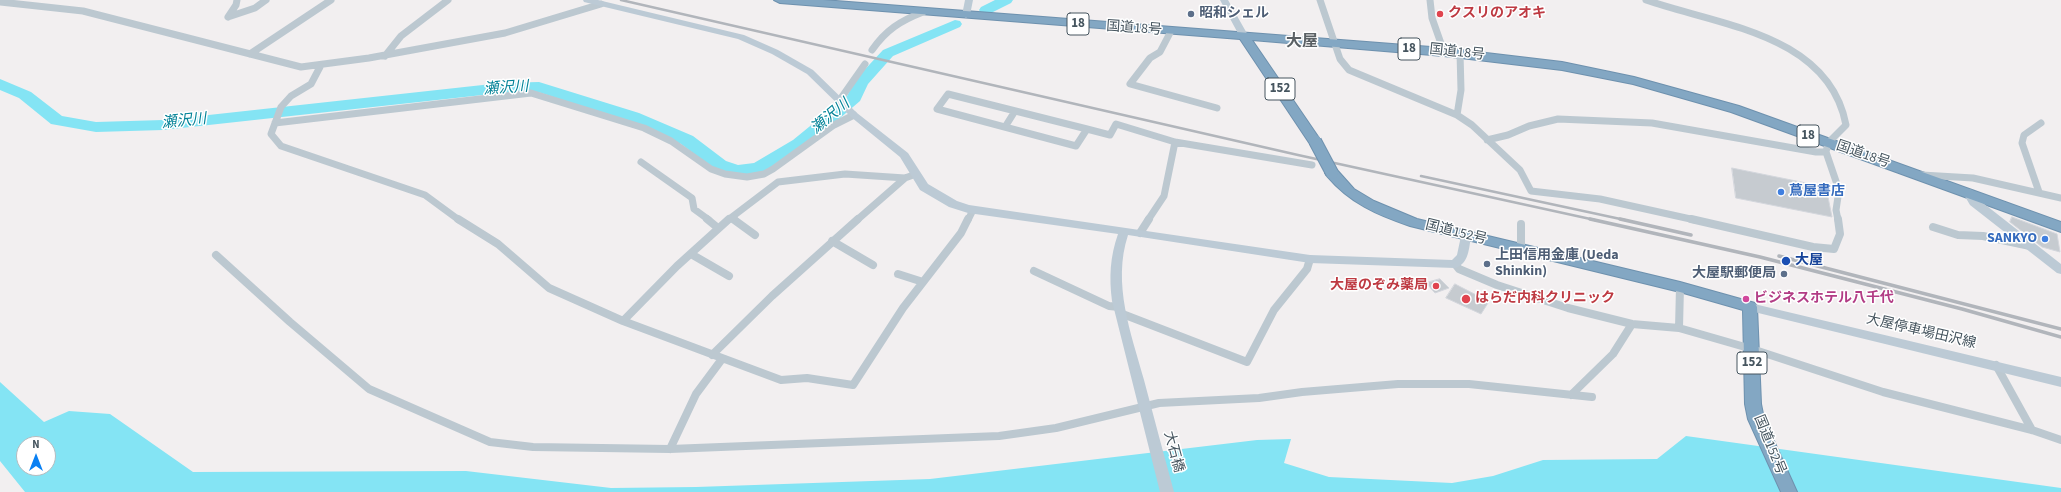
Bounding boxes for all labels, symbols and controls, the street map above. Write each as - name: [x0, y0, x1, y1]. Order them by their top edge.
- place label: 昭和シェル: [1199, 6, 1269, 22]
- place label: クスリのアオキ: [1448, 6, 1546, 22]
- marker: 昭和シェル: [1186, 9, 1196, 19]
- marker: クスリのアオキ: [1435, 9, 1445, 19]
- road number: 18: [1067, 13, 1089, 35]
- street label: 国道18号: [1106, 19, 1162, 39]
- district label: 大屋: [1286, 32, 1318, 52]
- road number: 18: [1398, 38, 1420, 60]
- street label: 国道18号: [1428, 42, 1486, 64]
- water label: 瀬沢川: [483, 78, 529, 100]
- road number: 152: [1265, 78, 1295, 100]
- water label: 瀬沢川: [808, 96, 854, 138]
- water label: 瀬沢川: [161, 111, 207, 133]
- road number: 18: [1797, 125, 1819, 147]
- street label: 国道18号: [1834, 138, 1892, 172]
- place label: 蔦屋書店: [1789, 184, 1845, 200]
- marker: 蔦屋書店: [1776, 187, 1786, 197]
- street label: 国道152号: [1423, 217, 1489, 249]
- place label: SANKYO: [1987, 231, 2037, 247]
- marker: SANKYO: [2040, 234, 2050, 244]
- place label: 上田信用金庫 (Ueda Shinkin): [1495, 248, 1619, 280]
- place label: 大屋: [1795, 253, 1823, 269]
- marker: 大屋: [1780, 255, 1792, 267]
- marker: 上田信用金庫 (Ueda Shinkin): [1482, 259, 1492, 269]
- place label: 大屋駅郵便局: [1692, 266, 1776, 282]
- marker: 大屋駅郵便局: [1779, 269, 1789, 279]
- place label: 大屋のぞみ薬局: [1330, 278, 1428, 294]
- marker: 大屋のぞみ薬局: [1431, 281, 1441, 291]
- place label: はらだ内科クリニック: [1475, 291, 1615, 307]
- place label: ビジネスホテル八千代: [1754, 291, 1894, 307]
- marker: はらだ内科クリニック: [1460, 293, 1472, 305]
- marker: ビジネスホテル八千代: [1741, 294, 1751, 304]
- street label: 大屋停車場田沢線: [1865, 311, 1977, 353]
- road number: 152: [1737, 352, 1767, 374]
- street label: 国道152号: [1749, 413, 1789, 477]
- street label: 大石橋: [1159, 430, 1187, 474]
- north arrow: [16, 436, 56, 476]
- text: N: [32, 437, 40, 452]

